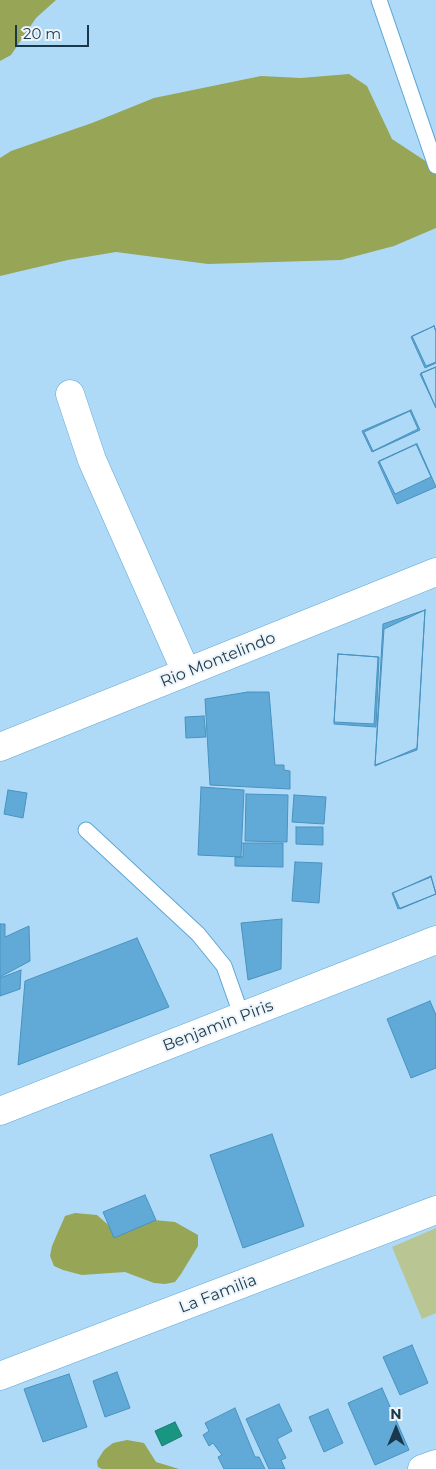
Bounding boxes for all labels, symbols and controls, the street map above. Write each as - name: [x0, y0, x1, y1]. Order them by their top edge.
- scale bar: [18, 15, 91, 47]
- text: 20 m: [23, 24, 61, 43]
- street label: Rio Montelindo: [158, 628, 278, 692]
- street label: Benjamin Piris: [160, 996, 276, 1056]
- street label: La Familia: [176, 1270, 260, 1318]
- north arrow: [371, 1404, 421, 1454]
- text: N: [390, 1405, 402, 1423]

